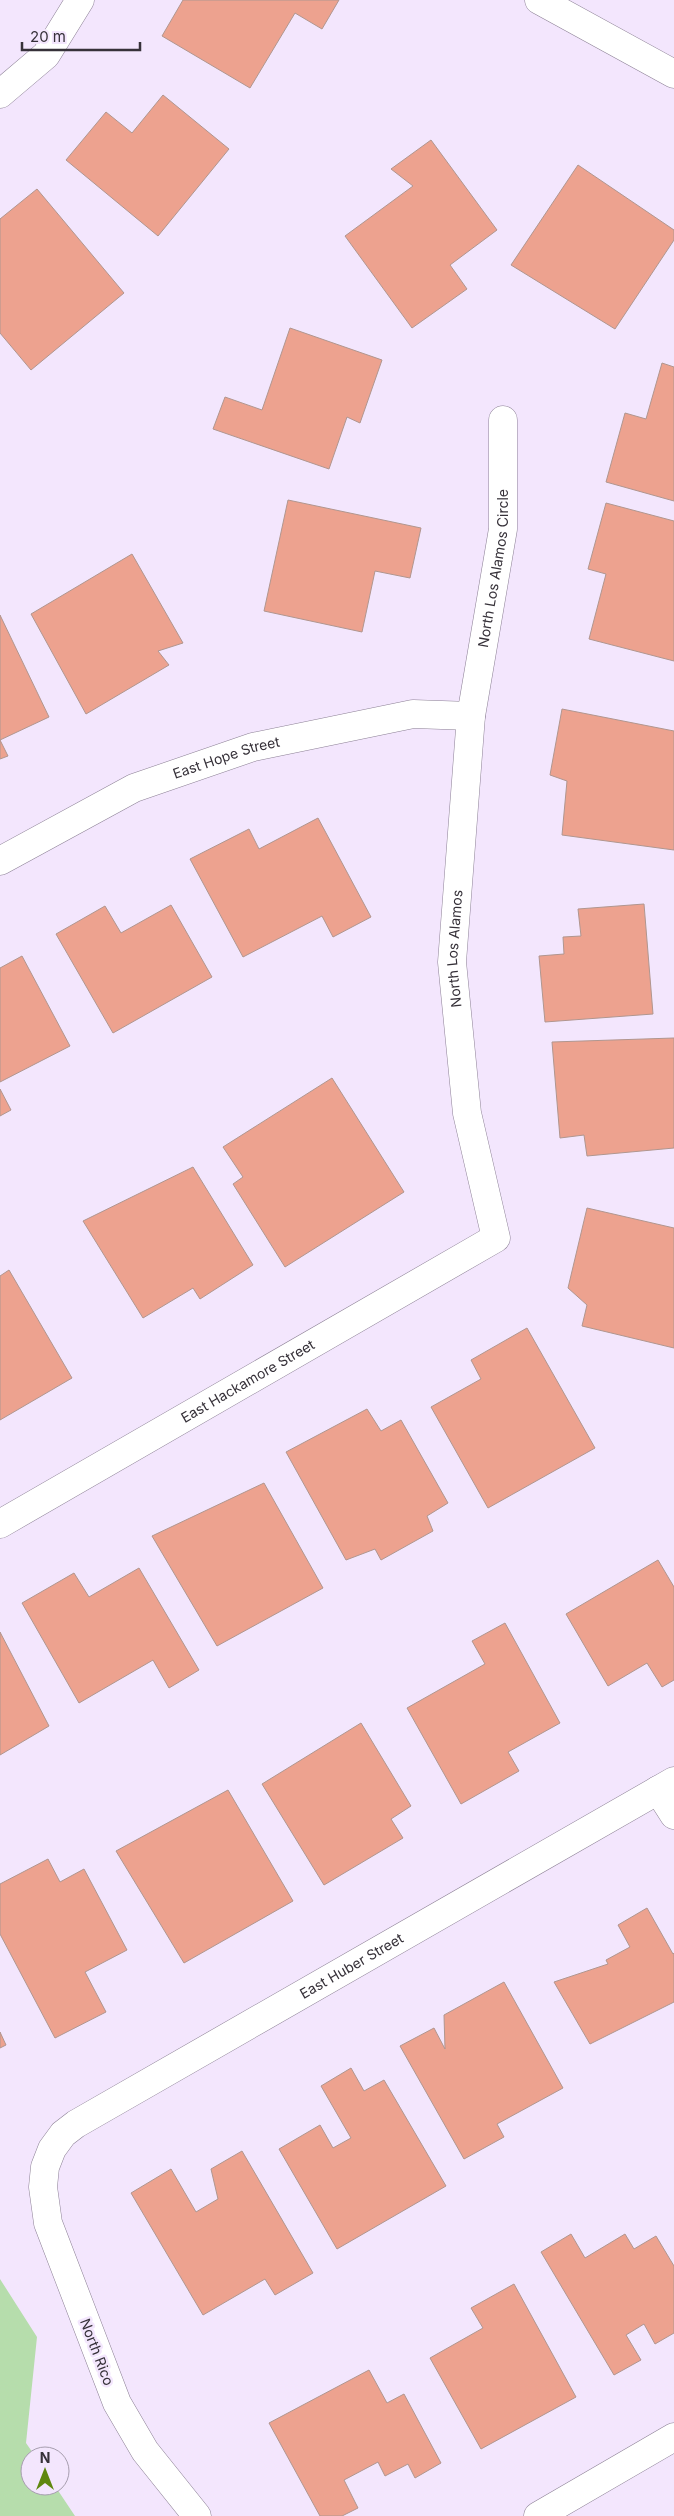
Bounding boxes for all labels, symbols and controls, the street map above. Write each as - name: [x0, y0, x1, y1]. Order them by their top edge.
- scale bar: [22, 20, 140, 52]
- text: 20 m: [30, 27, 66, 46]
- street label: North Los Alamos Circle: [474, 489, 511, 649]
- street label: East Hope Street: [171, 733, 282, 782]
- street label: North Los Alamos: [443, 889, 466, 1008]
- street label: East Hackamore Street: [178, 1335, 318, 1426]
- street label: East Huber Street: [297, 1929, 406, 2002]
- street label: North Rico: [77, 2316, 118, 2388]
- north arrow: [20, 2446, 70, 2496]
- text: N: [40, 2449, 50, 2466]

